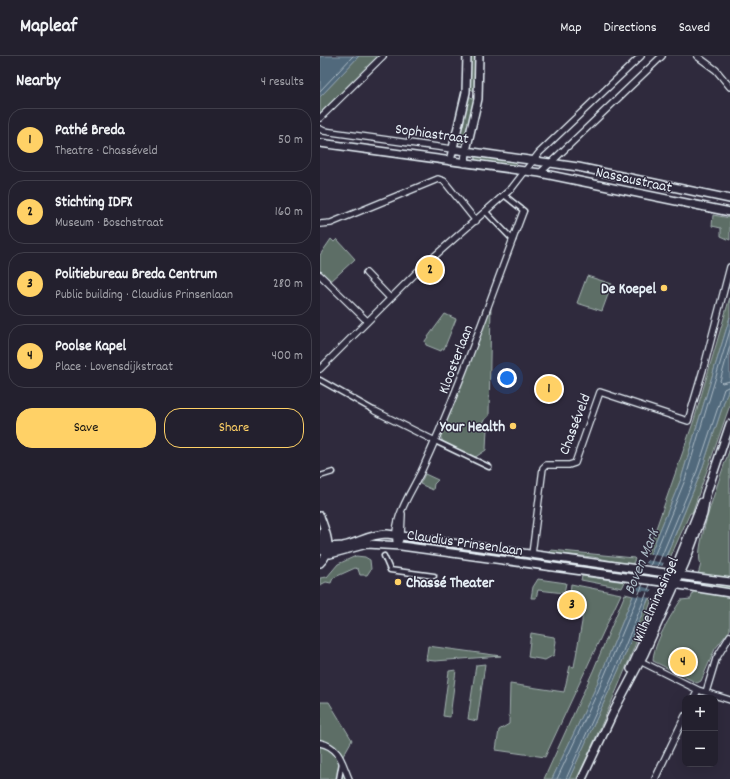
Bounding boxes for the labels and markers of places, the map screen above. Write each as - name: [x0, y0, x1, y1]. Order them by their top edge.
- pin: 2: [417, 255, 443, 285]
- place label: De Koepel: [601, 279, 656, 301]
- marker: De Koepel: [659, 283, 669, 293]
- pin: 1: [536, 374, 562, 404]
- place label: Your Health: [439, 417, 505, 439]
- marker: Your Health: [508, 421, 518, 431]
- place label: Chassé Theater: [406, 573, 494, 595]
- marker: Chassé Theater: [393, 577, 403, 587]
- pin: 3: [559, 590, 585, 620]
- pin: 4: [670, 647, 696, 677]

